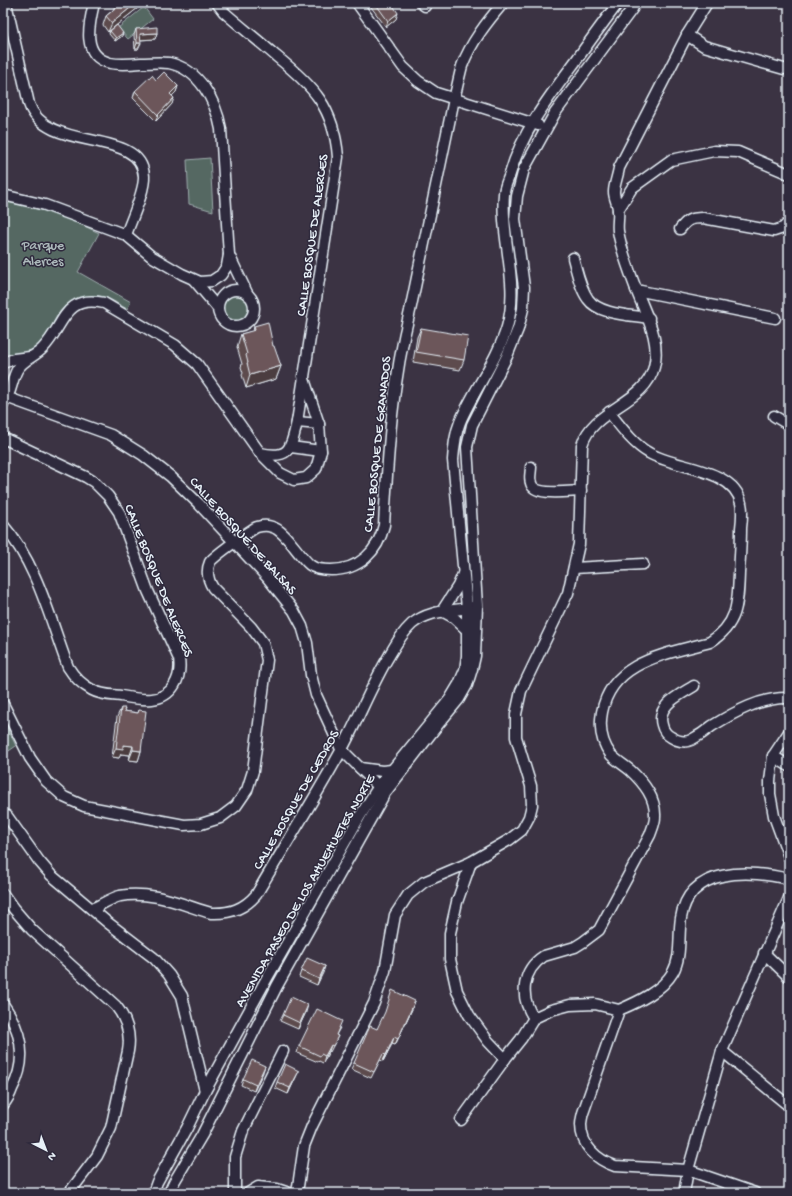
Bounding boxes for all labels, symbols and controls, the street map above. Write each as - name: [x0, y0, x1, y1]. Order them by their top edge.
- street label: CALLE BOSQUE DE ALERCES: [294, 153, 333, 317]
- park label: Parque Alerces: [21, 238, 65, 271]
- street label: CALLE BOSQUE DE GRANADOS: [361, 355, 396, 533]
- street label: CALLE BOSQUE DE BALSAS: [185, 474, 300, 599]
- street label: CALLE BOSQUE DE ALERCES: [119, 502, 196, 660]
- street label: CALLE BOSQUE DE CEDROS: [250, 727, 344, 873]
- street label: AVENIDA PASEO DE LOS AHUEHUETES NORTE: [232, 771, 381, 1011]
- north arrow: [26, 1130, 66, 1170]
- text: N: [45, 1149, 58, 1163]

